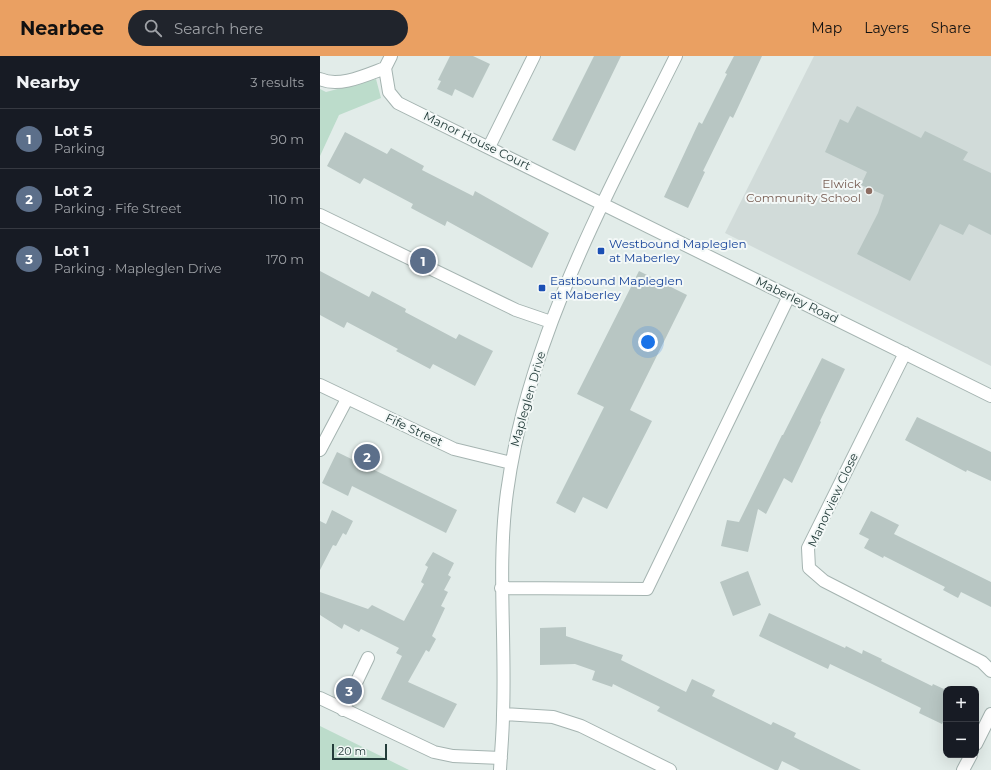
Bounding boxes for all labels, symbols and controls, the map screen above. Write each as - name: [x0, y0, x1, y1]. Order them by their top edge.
- search box: [128, 10, 408, 46]
- text: Nearbee: [20, 17, 104, 40]
- icon: search: [142, 17, 164, 39]
- text: Search here: [174, 19, 263, 38]
- text: Map: [811, 19, 842, 37]
- text: Layers: [864, 19, 909, 37]
- text: Share: [931, 19, 971, 37]
- text: Nearby: [16, 72, 80, 92]
- text: 3 results: [250, 74, 304, 90]
- street label: Manor House Court: [421, 108, 533, 173]
- text: Lot 5: [54, 121, 93, 140]
- text: 1: [26, 131, 32, 147]
- text: 90 m: [270, 131, 304, 147]
- text: Parking: [54, 140, 105, 156]
- place label: Elwick Community School: [746, 176, 862, 205]
- text: Lot 2: [54, 181, 92, 200]
- marker: Elwick Community School: [864, 186, 874, 196]
- text: 2: [25, 191, 33, 207]
- text: 110 m: [269, 191, 304, 207]
- text: Parking · Fife Street: [54, 200, 182, 216]
- place label: Westbound Mapleglen at Maberley: [609, 236, 747, 265]
- text: Lot 1: [54, 241, 89, 260]
- pin: 1: [410, 246, 436, 276]
- marker: Westbound Mapleglen at Maberley: [596, 246, 606, 256]
- text: 3: [25, 251, 33, 267]
- text: 170 m: [266, 251, 304, 267]
- text: Parking · Mapleglen Drive: [54, 260, 222, 276]
- place label: Eastbound Mapleglen at Maberley: [550, 273, 683, 302]
- street label: Maberley Road: [753, 273, 841, 326]
- marker: Eastbound Mapleglen at Maberley: [537, 283, 547, 293]
- your location: [638, 332, 658, 352]
- street label: Mapleglen Drive: [507, 349, 548, 448]
- street label: Fife Street: [383, 410, 445, 449]
- pin: 2: [354, 442, 380, 472]
- street label: Manorview Close: [804, 450, 861, 549]
- pin: 3: [336, 676, 362, 706]
- map controls: [943, 686, 979, 758]
- button: +: [943, 686, 979, 722]
- button: −: [943, 722, 979, 758]
- scale bar: [332, 742, 387, 761]
- text: 20 m: [338, 744, 366, 758]

